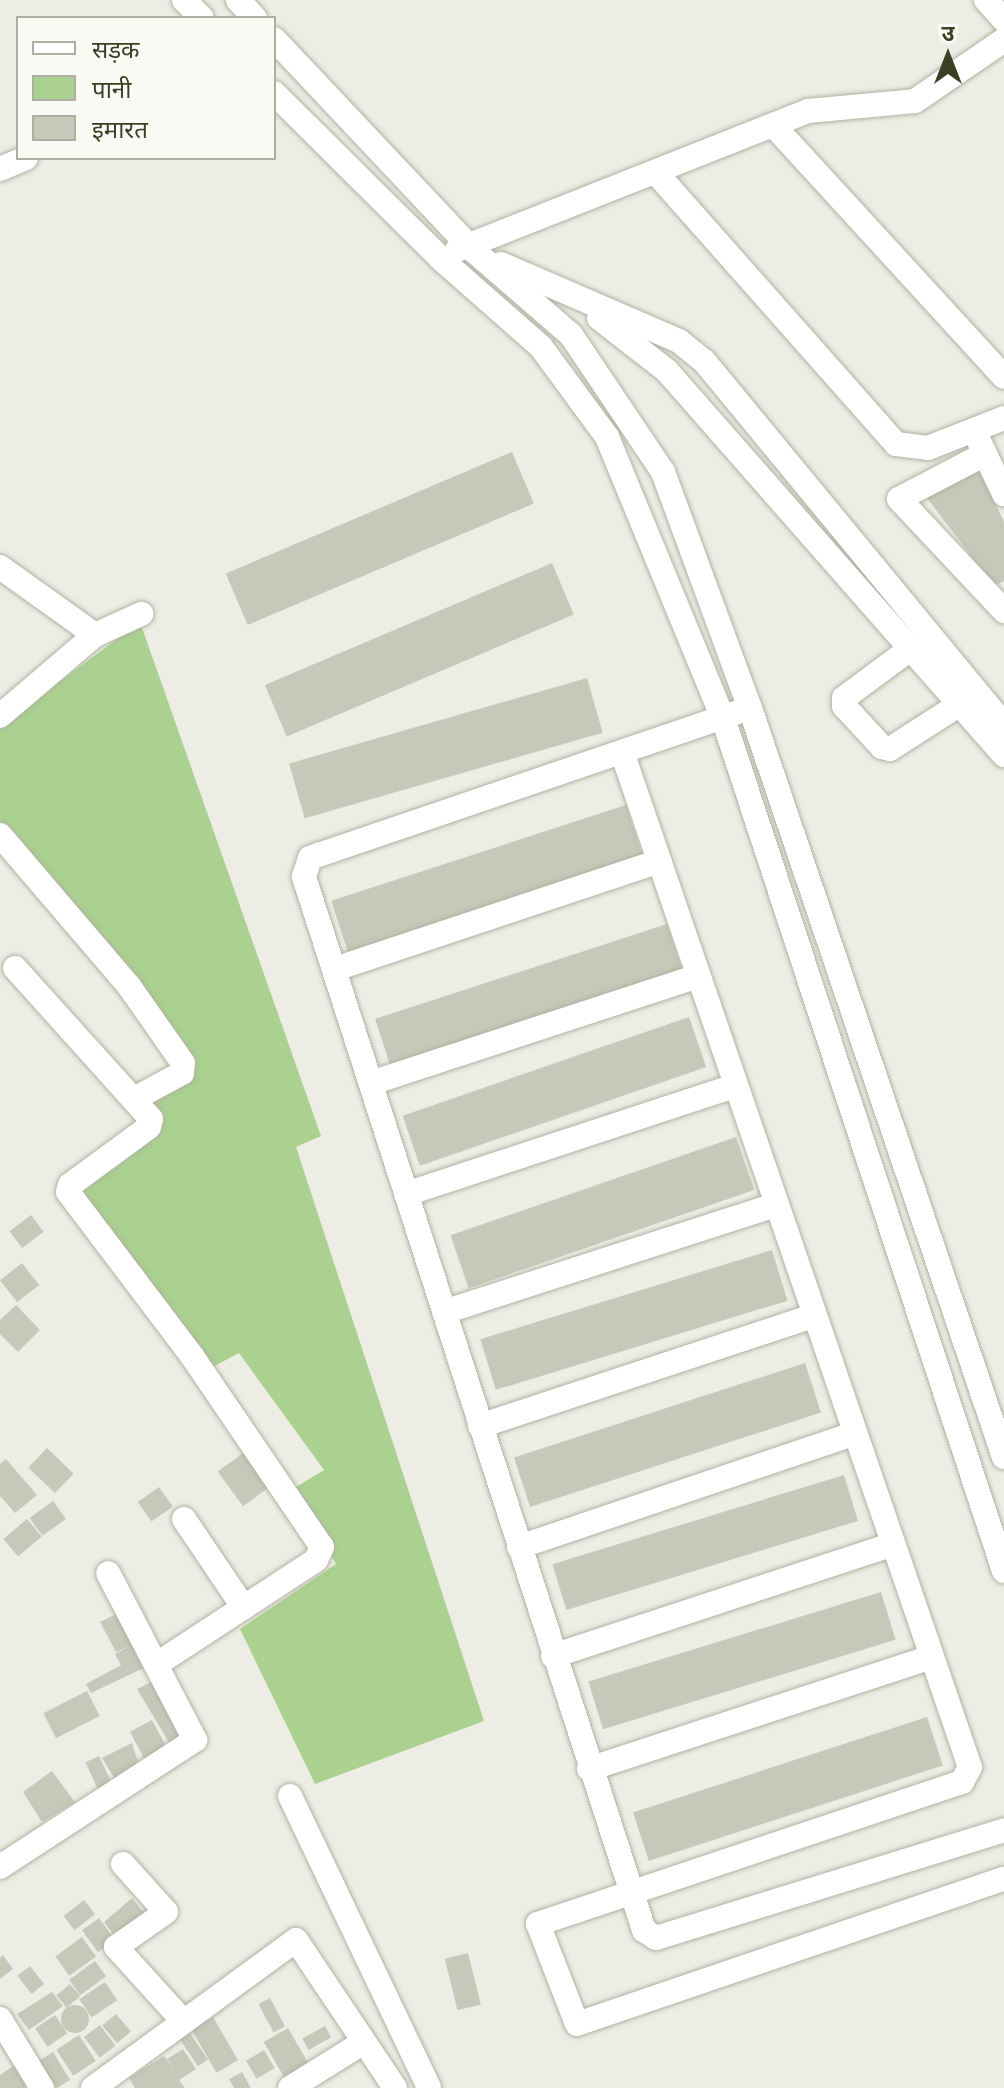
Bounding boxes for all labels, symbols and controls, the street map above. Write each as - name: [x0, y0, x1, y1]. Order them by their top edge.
- legend: [16, 16, 276, 160]
- north arrow: [908, 16, 988, 96]
- text: उ: [942, 17, 954, 47]
- text: सड़क: [92, 32, 140, 65]
- text: पानी: [92, 72, 131, 105]
- text: इमारत: [92, 112, 148, 145]

